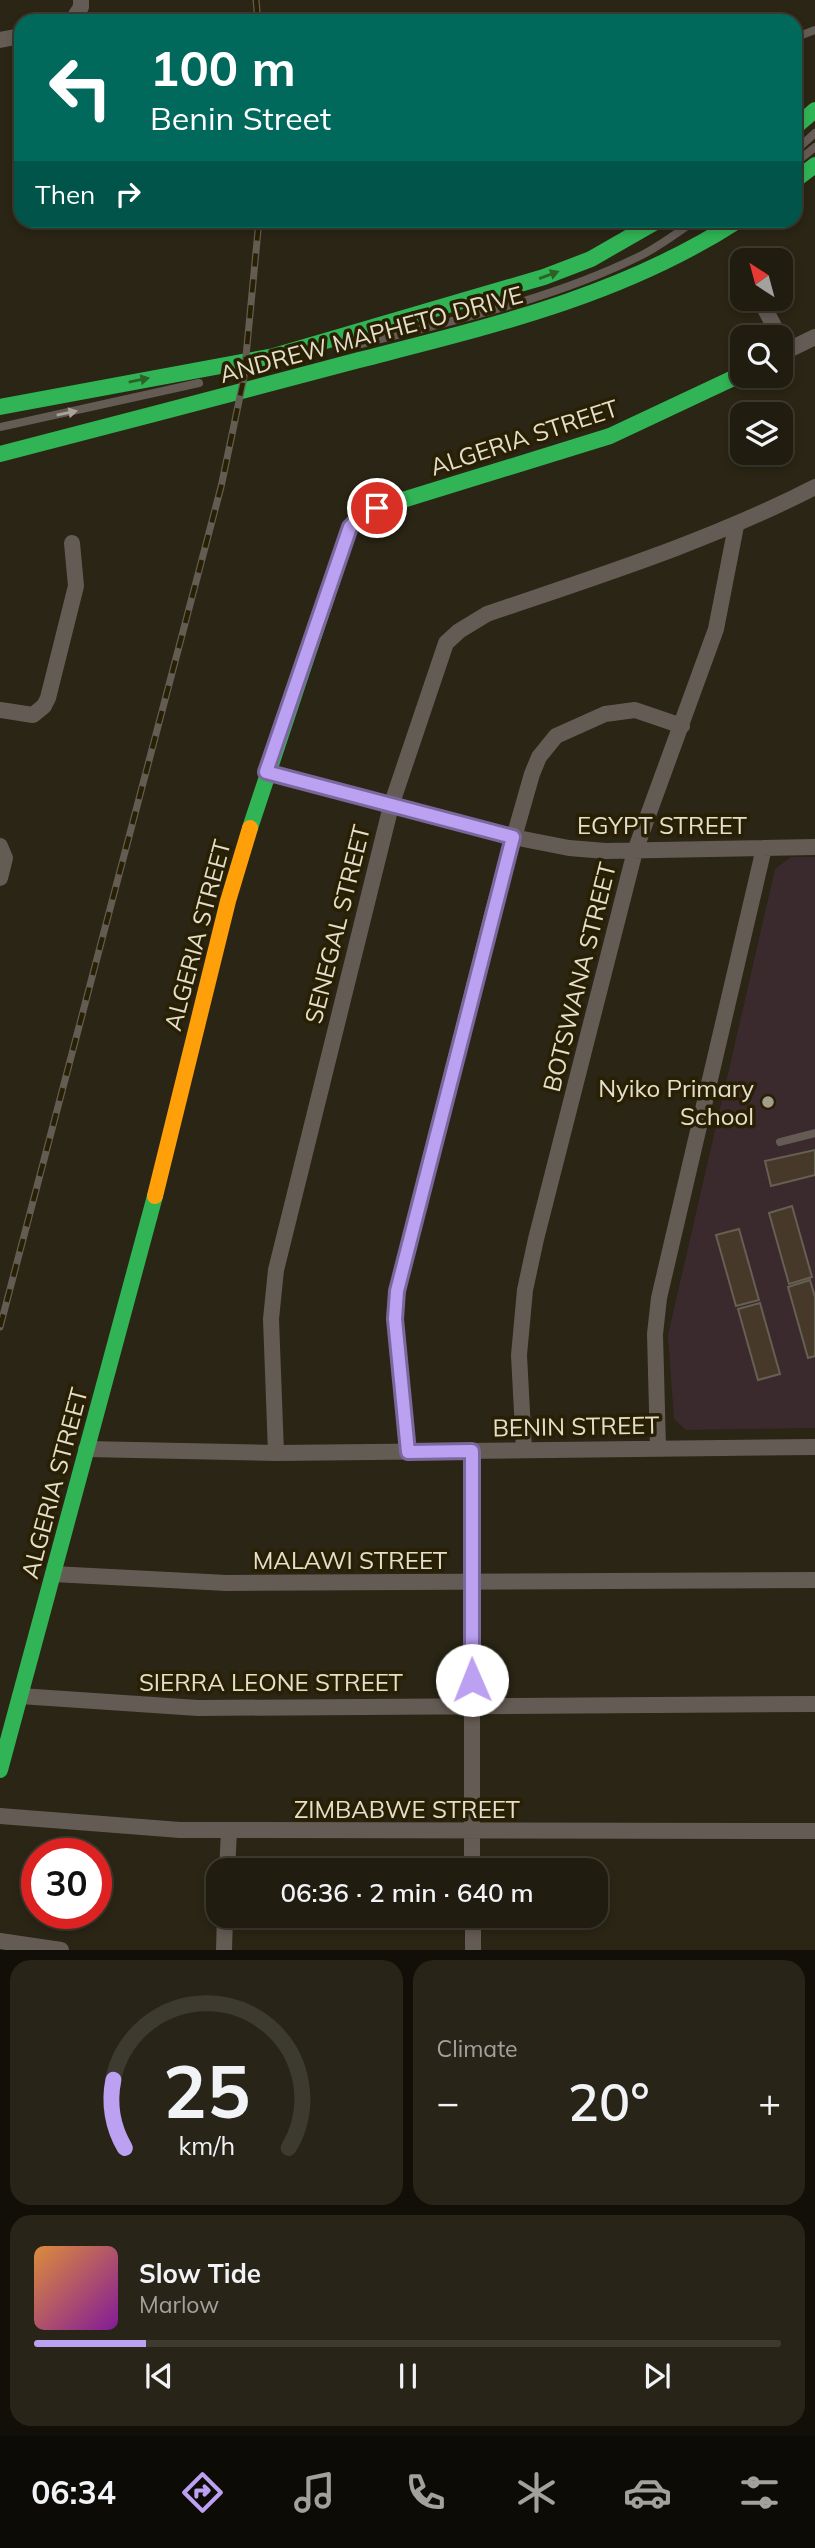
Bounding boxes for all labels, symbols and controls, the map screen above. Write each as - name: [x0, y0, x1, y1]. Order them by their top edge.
- text: 100 m: [150, 37, 296, 98]
- icon: left: [35, 42, 126, 133]
- text: Benin Street: [150, 98, 331, 138]
- icon: right: [109, 175, 147, 213]
- text: Then: [35, 178, 95, 211]
- north arrow: [730, 248, 793, 312]
- map controls: [730, 248, 793, 465]
- one-way arrow: [538, 269, 559, 280]
- street label: ANDREW MAPHETO DRIVE: [216, 279, 526, 389]
- button: search: [730, 325, 793, 388]
- one-way arrow: [128, 375, 150, 386]
- street label: ALGERIA STREET: [426, 392, 622, 482]
- button: layers: [730, 402, 793, 465]
- one-way arrow: [56, 407, 78, 418]
- pin: [347, 478, 407, 538]
- icon: arrive: [358, 489, 396, 527]
- street label: EGYPT STREET: [577, 810, 748, 840]
- street label: SENEGAL STREET: [298, 821, 376, 1026]
- street label: ALGERIA STREET: [157, 836, 237, 1034]
- street label: BOTSWANA STREET: [536, 859, 622, 1095]
- place label: Nyiko Primary School: [598, 1073, 754, 1131]
- marker: Nyiko Primary School: [760, 1094, 776, 1110]
- street label: ALGERIA STREET: [14, 1384, 94, 1582]
- street label: BENIN STREET: [492, 1410, 660, 1442]
- street label: MALAWI STREET: [253, 1545, 448, 1575]
- position arrow: [435, 1643, 509, 1717]
- street label: SIERRA LEONE STREET: [139, 1667, 404, 1697]
- street label: ZIMBABWE STREET: [294, 1794, 521, 1824]
- speed limit sign: 30: [21, 1838, 112, 1929]
- text: 06:36 · 2 min · 640 m: [280, 1876, 534, 1909]
- text: Climate: [437, 2034, 518, 2063]
- text: 25: [163, 2046, 250, 2137]
- text: 20°: [568, 2069, 650, 2134]
- text: −: [437, 2078, 459, 2126]
- text: +: [758, 2078, 781, 2126]
- text: km/h: [178, 2130, 235, 2161]
- text: Slow Tide: [139, 2257, 261, 2290]
- text: Marlow: [139, 2290, 219, 2319]
- icon: previous: [140, 2357, 178, 2395]
- icon: pause: [389, 2357, 427, 2395]
- icon: next: [638, 2357, 676, 2395]
- icon: directions: [178, 2468, 227, 2517]
- icon: music: [290, 2468, 339, 2517]
- icon: phone: [401, 2468, 450, 2517]
- icon: climate: [512, 2468, 561, 2517]
- icon: car: [623, 2468, 672, 2517]
- icon: filters: [735, 2468, 784, 2517]
- text: 06:34: [31, 2472, 116, 2512]

